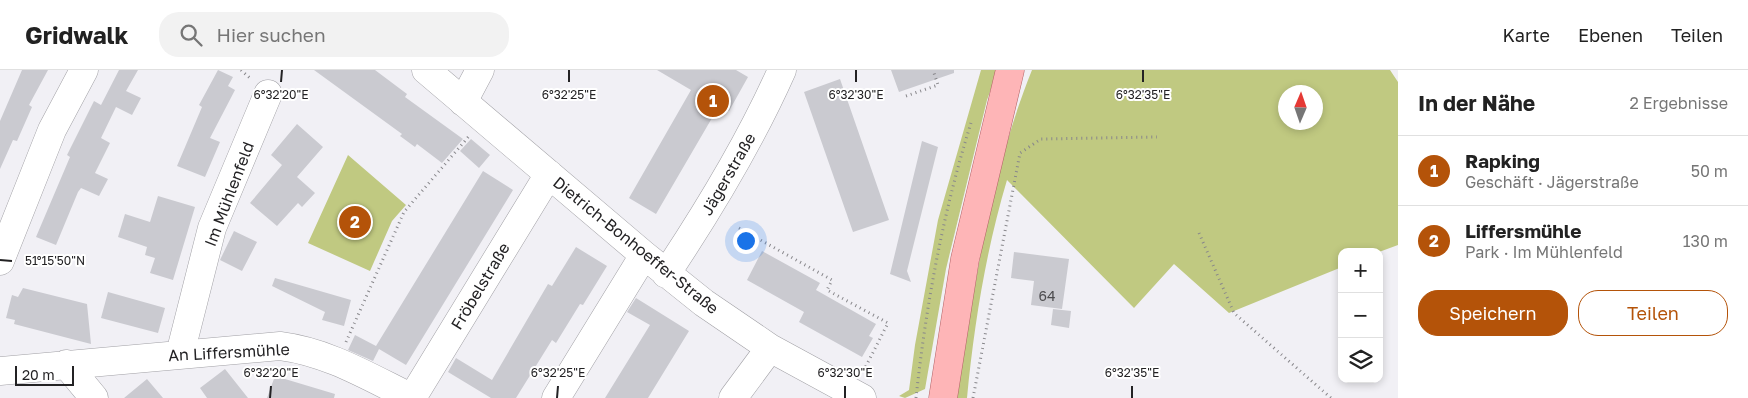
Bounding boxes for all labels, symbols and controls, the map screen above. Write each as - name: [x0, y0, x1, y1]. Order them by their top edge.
- search box: [159, 12, 509, 57]
- text: Gridwalk: [25, 20, 129, 49]
- icon: search: [177, 21, 205, 49]
- text: Hier suchen: [217, 23, 326, 46]
- text: Karte: [1503, 24, 1550, 46]
- text: Ebenen: [1578, 24, 1643, 46]
- text: Teilen: [1671, 24, 1723, 46]
- pin: 1: [697, 82, 729, 120]
- north arrow: [1278, 85, 1323, 130]
- text: 6°32'20"E: [254, 87, 308, 102]
- text: 6°32'25"E: [542, 87, 596, 102]
- text: 6°32'30"E: [828, 87, 884, 102]
- text: 6°32'35"E: [1116, 87, 1170, 102]
- text: In der Nähe: [1418, 90, 1535, 116]
- text: 2 Ergebnisse: [1630, 93, 1728, 113]
- street label: Jägerstraße: [696, 129, 760, 219]
- street label: Im Mühlenfeld: [200, 139, 258, 249]
- text: Rapking: [1465, 149, 1540, 172]
- text: 1: [1430, 161, 1438, 181]
- text: 50 m: [1691, 161, 1728, 181]
- street label: Dietrich-Bonhoeffer-Straße: [549, 172, 723, 318]
- text: Geschäft · Jägerstraße: [1465, 172, 1639, 192]
- pin: 2: [339, 203, 371, 241]
- text: Liffersmühle: [1465, 219, 1581, 242]
- your location: [733, 228, 759, 254]
- text: 2: [1429, 231, 1439, 251]
- text: 130 m: [1683, 231, 1728, 251]
- street label: Fröbelstraße: [446, 239, 514, 333]
- text: Park · Im Mühlenfeld: [1465, 242, 1623, 262]
- map controls: [1338, 248, 1383, 383]
- button: +: [1338, 248, 1383, 293]
- text: 51°15'50"N: [25, 253, 85, 268]
- house number: 64: [1038, 287, 1056, 304]
- button: Speichern: [1418, 290, 1568, 336]
- button: Teilen: [1578, 290, 1728, 336]
- button: −: [1338, 293, 1383, 338]
- button: layers: [1338, 338, 1383, 383]
- street label: An Liffersmühle: [168, 339, 290, 365]
- scale bar: [15, 363, 74, 386]
- text: 6°32'20"E: [244, 365, 298, 380]
- text: 6°32'25"E: [531, 365, 585, 380]
- text: 6°32'30"E: [817, 365, 873, 380]
- text: 6°32'35"E: [1105, 365, 1159, 380]
- text: 20 m: [22, 366, 55, 383]

